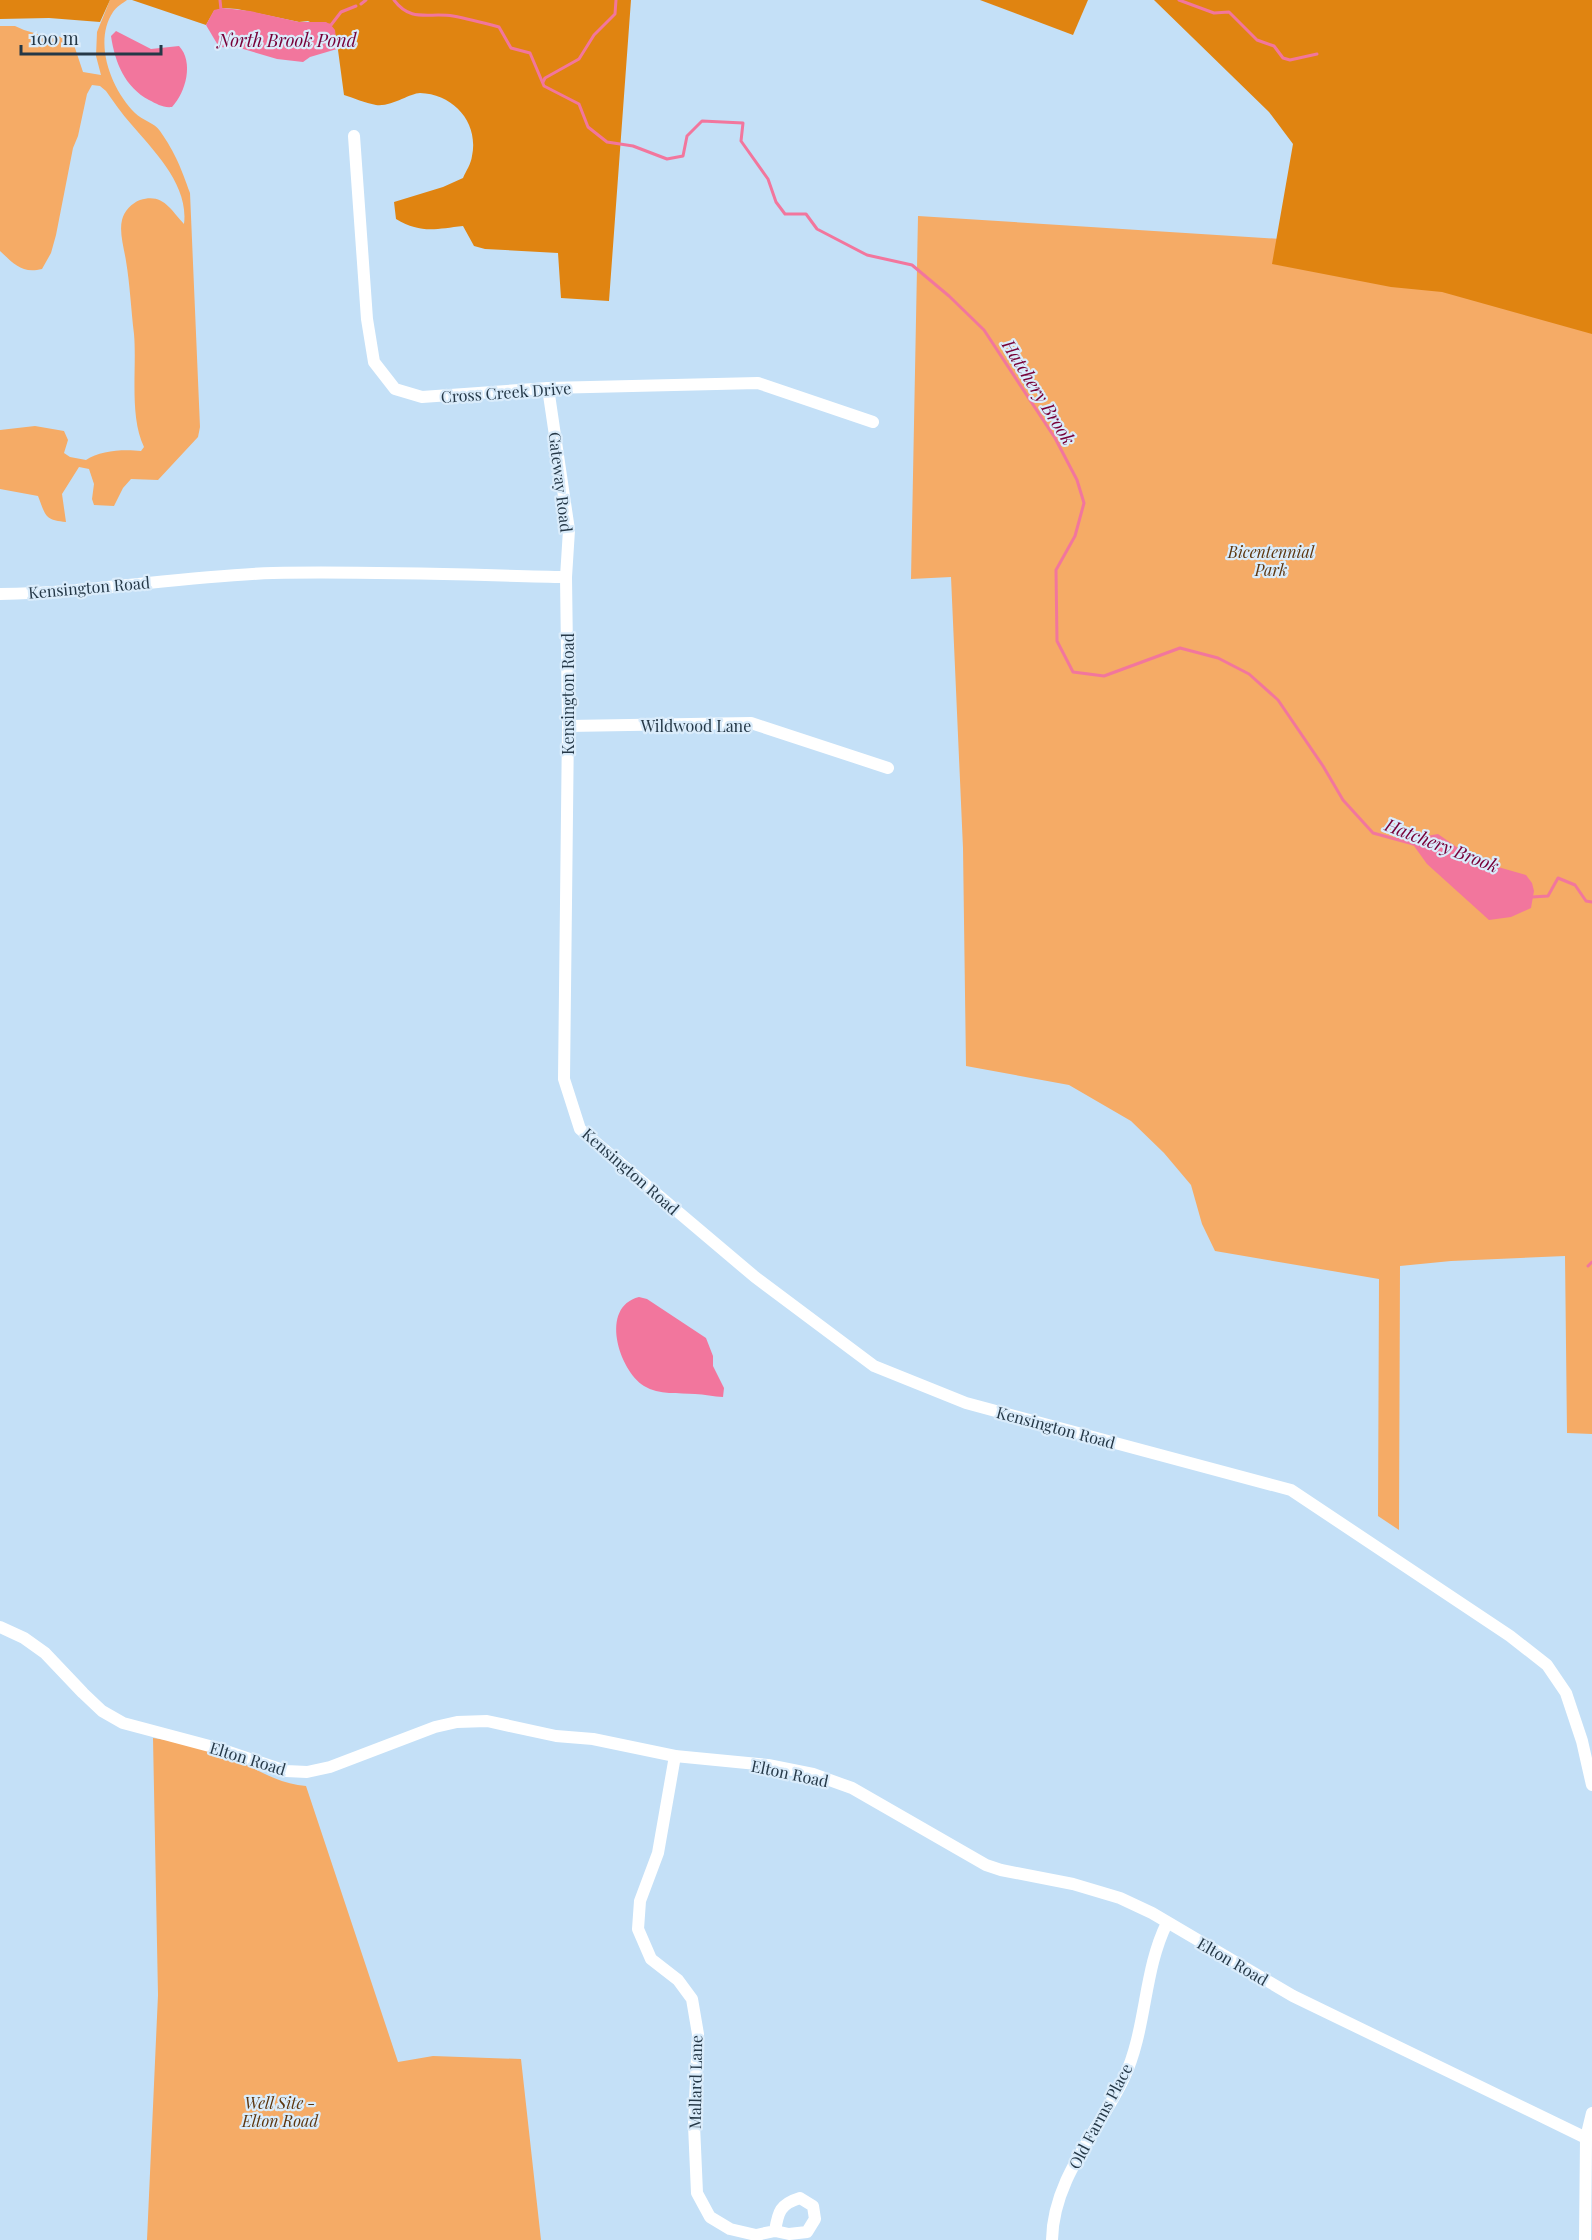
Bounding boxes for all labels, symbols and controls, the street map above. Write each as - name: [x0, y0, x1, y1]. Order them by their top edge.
- scale bar: [21, 18, 160, 56]
- text: 100 m: [30, 26, 79, 50]
- water label: North Brook Pond: [216, 28, 358, 52]
- water label: Hatchery Brook: [996, 334, 1081, 449]
- street label: Cross Creek Drive: [440, 377, 572, 407]
- street label: Gateway Road: [544, 431, 578, 533]
- park label: Bicentennial Park: [1227, 541, 1315, 580]
- street label: Kensington Road: [27, 571, 151, 603]
- street label: Kensington Road: [557, 633, 578, 755]
- street label: Wildwood Lane: [640, 715, 751, 736]
- water label: Hatchery Brook: [1381, 812, 1502, 878]
- street label: Kensington Road: [578, 1123, 684, 1219]
- street label: Kensington Road: [994, 1401, 1118, 1453]
- street label: Elton Road: [207, 1736, 289, 1780]
- street label: Elton Road: [749, 1755, 831, 1791]
- street label: Elton Road: [1194, 1932, 1272, 1990]
- street label: Mallard Lane: [684, 2035, 706, 2129]
- street label: Old Farms Place: [1063, 2060, 1137, 2172]
- park label: Well Site - Elton Road: [241, 2092, 319, 2131]

